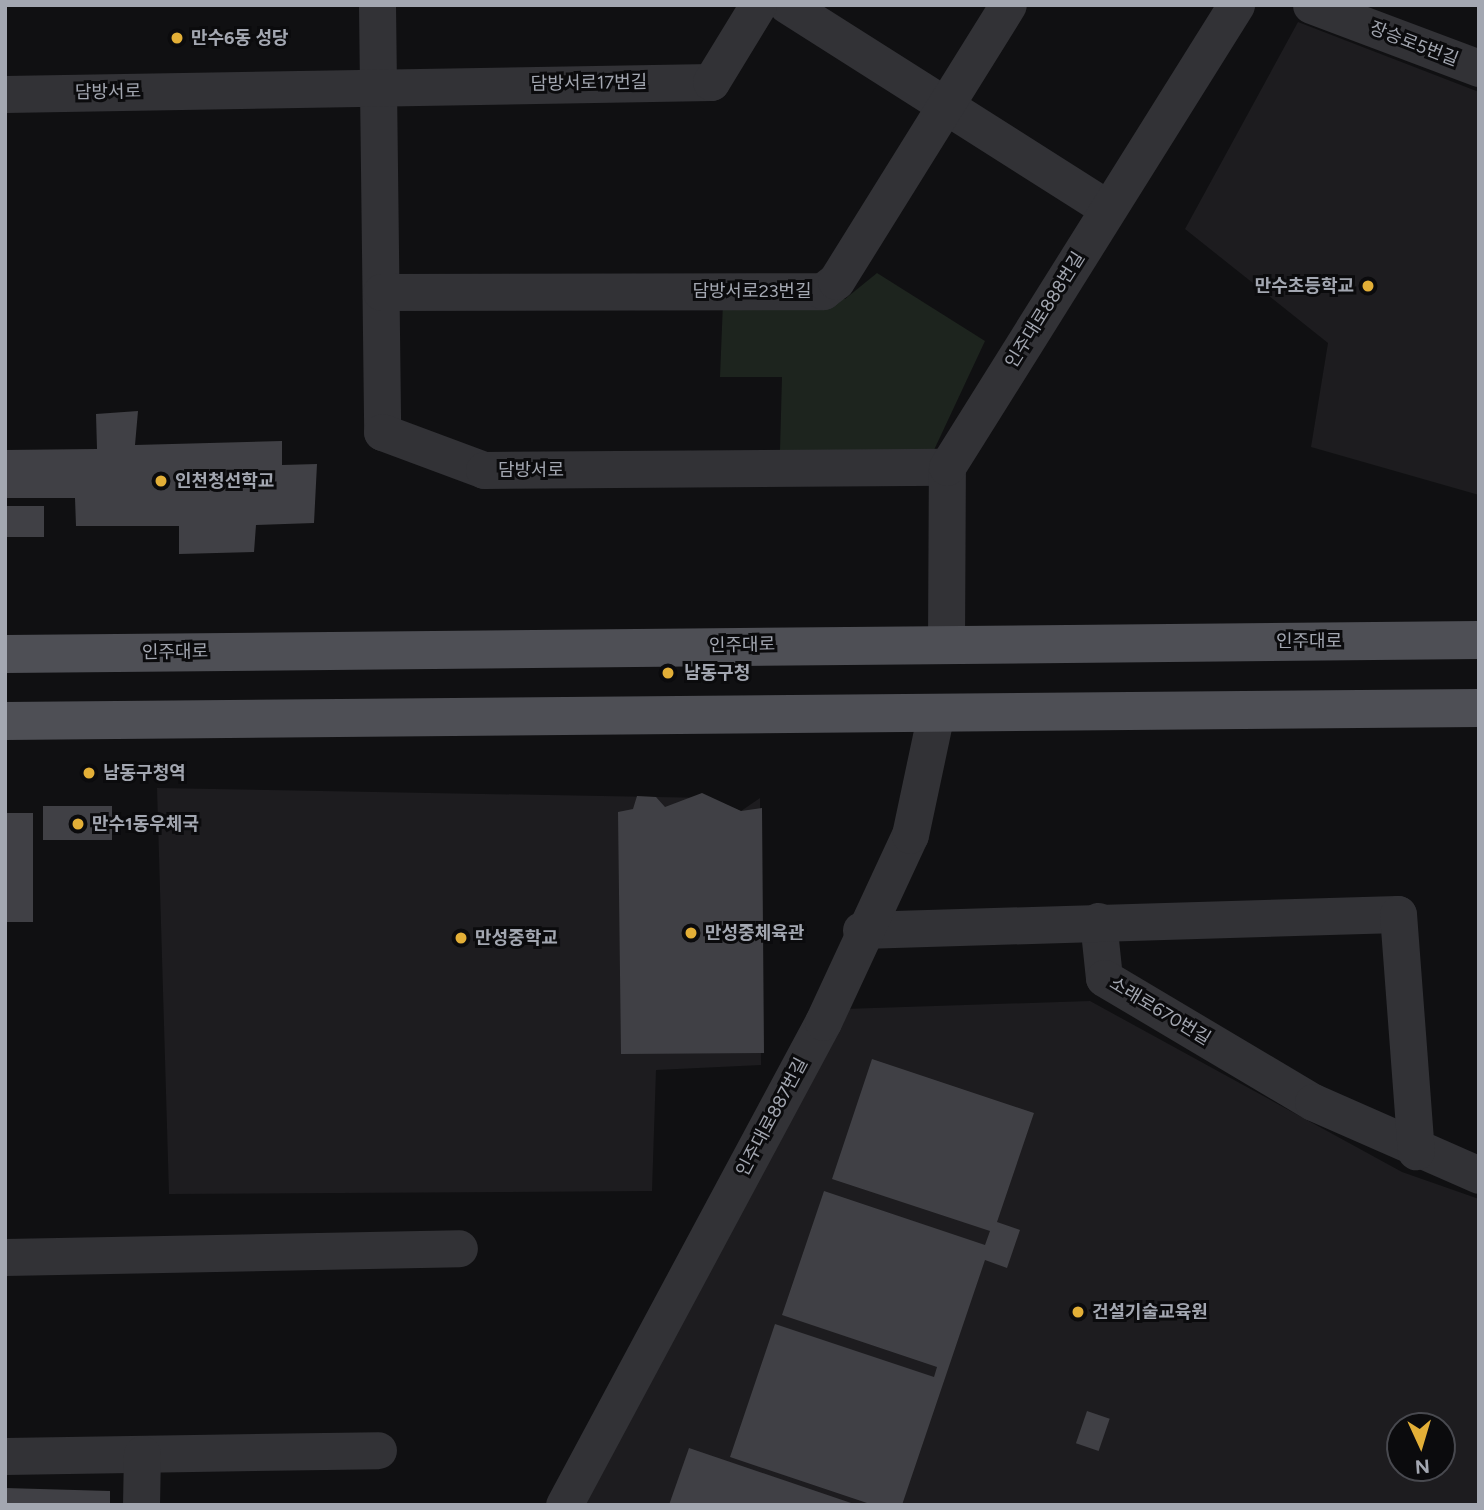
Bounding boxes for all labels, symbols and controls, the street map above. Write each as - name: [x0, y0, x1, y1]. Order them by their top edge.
- street label: 장승로5번길: [1367, 17, 1461, 71]
- place label: 만수6동 성당: [191, 27, 289, 49]
- marker: 만수6동 성당: [169, 30, 185, 46]
- street label: 담방서로17번길: [531, 71, 647, 95]
- street label: 담방서로: [75, 81, 141, 103]
- street label: 인주대로888번길: [1001, 248, 1089, 372]
- place label: 만수초등학교: [1255, 275, 1354, 297]
- marker: 만수초등학교: [1360, 278, 1376, 294]
- street label: 담방서로23번길: [692, 280, 812, 302]
- street label: 담방서로: [498, 459, 564, 481]
- place label: 인천청선학교: [175, 470, 274, 492]
- marker: 인천청선학교: [153, 473, 169, 489]
- street label: 인주대로: [1276, 630, 1342, 652]
- street label: 인주대로: [709, 634, 775, 656]
- street label: 인주대로: [142, 641, 208, 663]
- place label: 남동구청: [684, 662, 750, 684]
- marker: 남동구청: [658, 663, 678, 683]
- place label: 남동구청역: [103, 762, 186, 784]
- marker: 남동구청역: [81, 765, 97, 781]
- place label: 만수1동우체국: [92, 813, 199, 835]
- marker: 만수1동우체국: [70, 816, 86, 832]
- place label: 만성중체육관: [705, 922, 804, 944]
- marker: 만성중체육관: [683, 925, 699, 941]
- place label: 만성중학교: [475, 927, 558, 949]
- marker: 만성중학교: [453, 930, 469, 946]
- street label: 소래로670번길: [1105, 972, 1215, 1050]
- street label: 인주대로887번길: [732, 1054, 812, 1180]
- place label: 건설기술교육원: [1092, 1301, 1208, 1323]
- marker: 건설기술교육원: [1070, 1304, 1086, 1320]
- north arrow: [1386, 1412, 1456, 1482]
- text: N: [1414, 1454, 1430, 1478]

